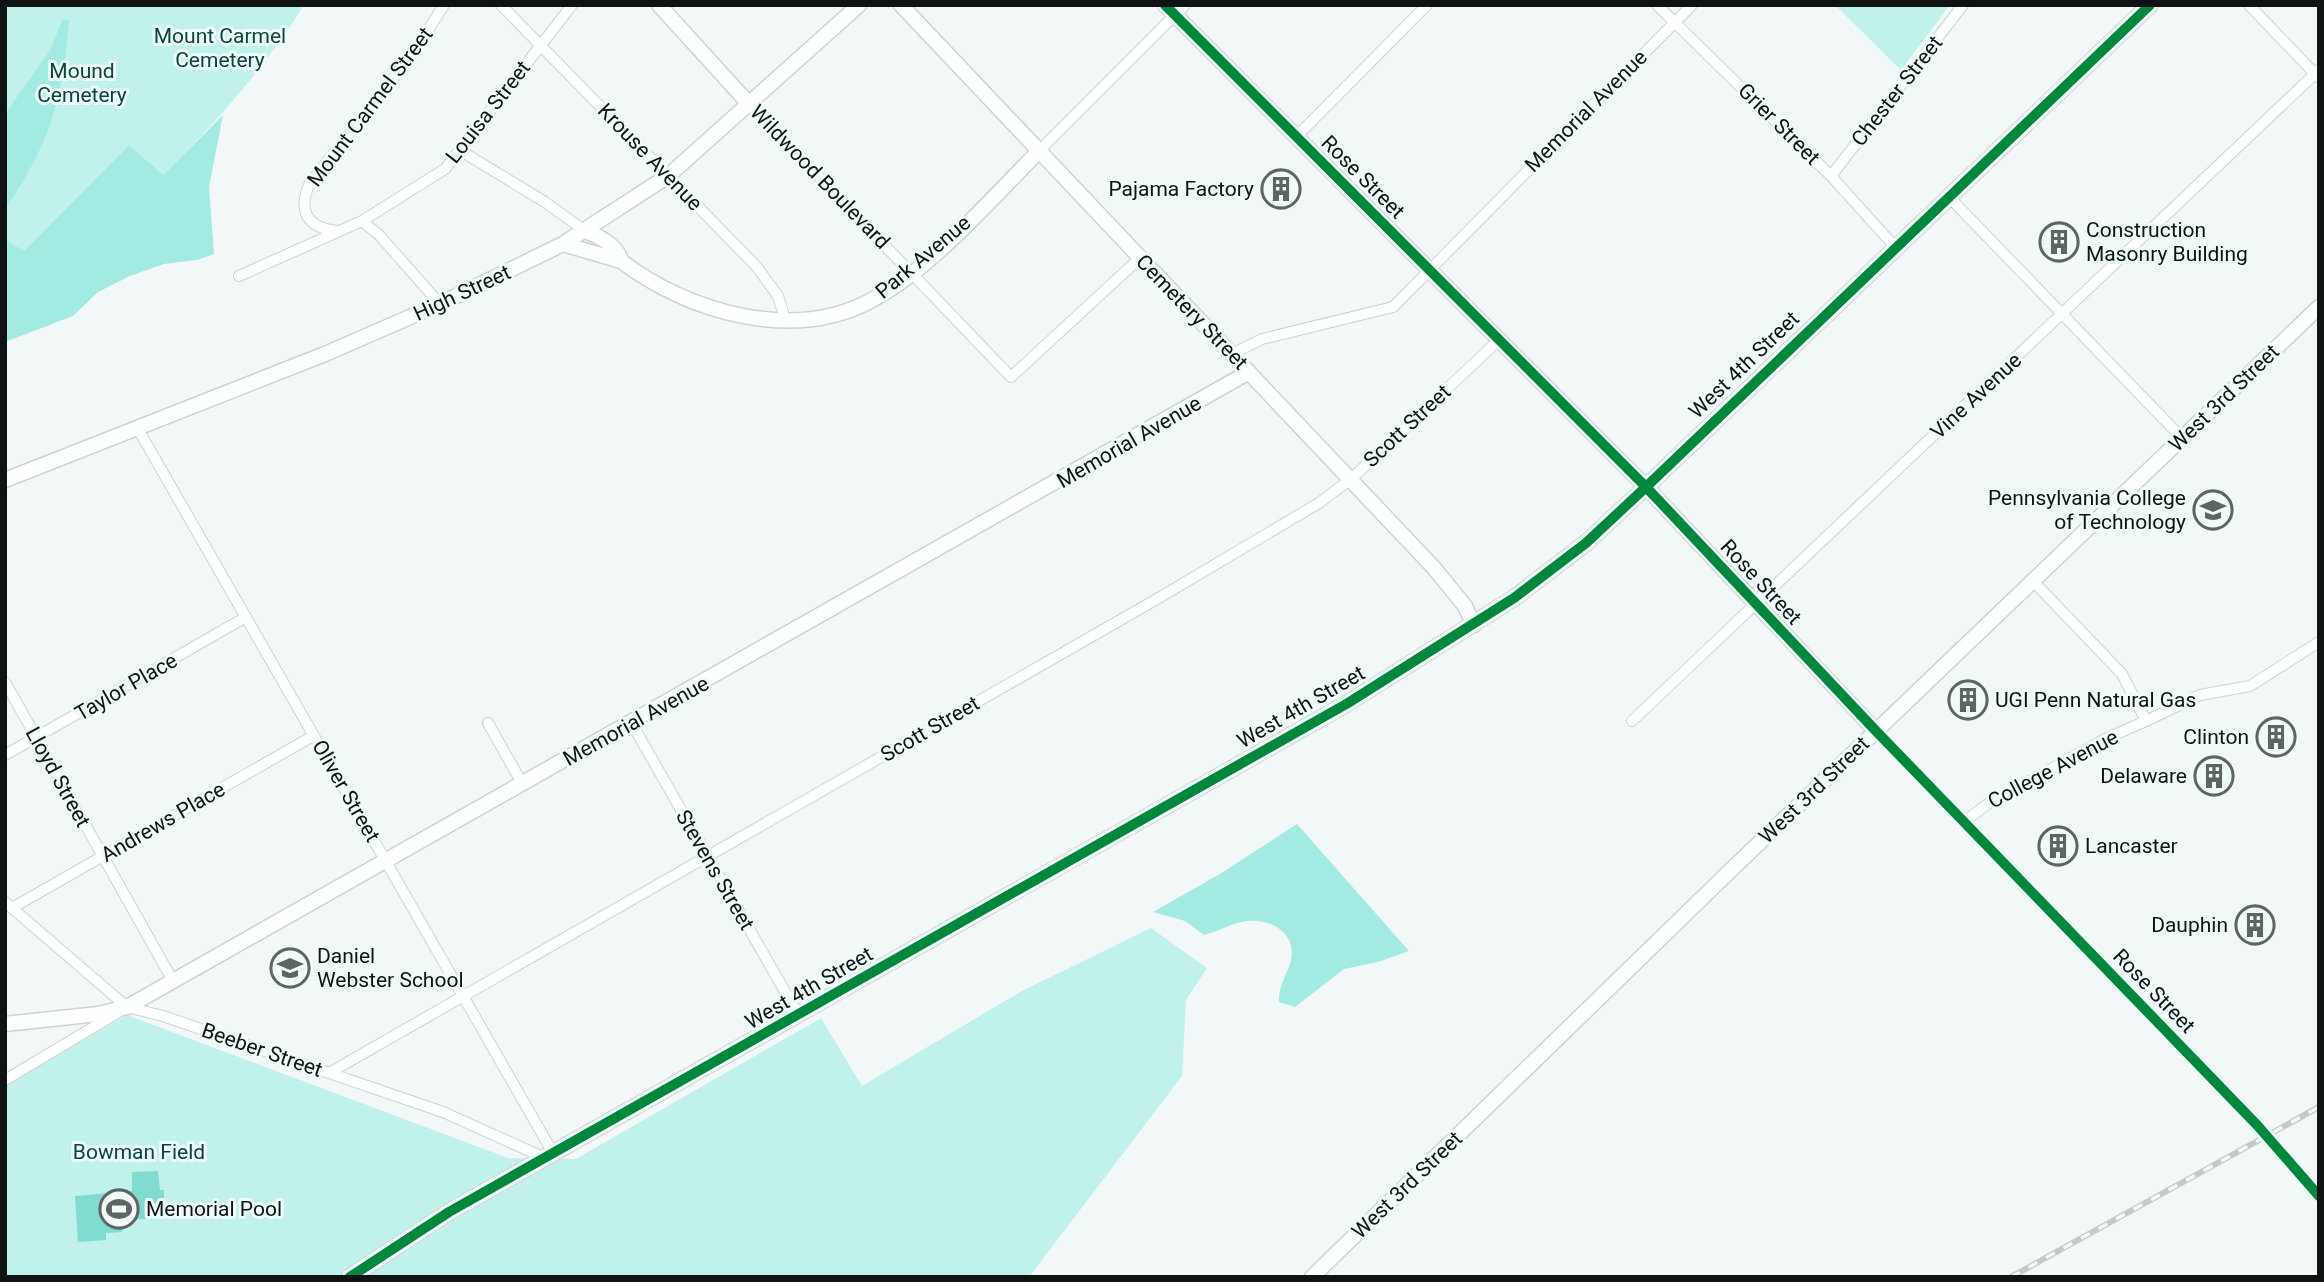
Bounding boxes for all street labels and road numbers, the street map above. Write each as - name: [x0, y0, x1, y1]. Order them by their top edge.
- street label: Mount Carmel Street: [302, 23, 438, 191]
- street label: Chester Street: [1847, 31, 1947, 151]
- street label: Memorial Avenue: [1520, 45, 1652, 177]
- street label: Louisa Street: [441, 56, 535, 168]
- street label: Grier Street: [1733, 78, 1825, 170]
- street label: Krouse Avenue: [593, 98, 707, 216]
- street label: Wildwood Boulevard: [745, 100, 895, 254]
- street label: Rose Street: [1317, 131, 1410, 224]
- street label: Park Avenue: [871, 210, 975, 304]
- street label: Cemetery Street: [1131, 250, 1253, 374]
- street label: High Street: [410, 260, 514, 326]
- street label: West 4th Street: [1684, 307, 1804, 423]
- street label: West 3rd Street: [2164, 339, 2284, 456]
- street label: Vine Avenue: [1926, 348, 2026, 444]
- street label: Scott Street: [1359, 380, 1455, 472]
- street label: Memorial Avenue: [1053, 391, 1205, 493]
- street label: Rose Street: [1716, 535, 1807, 630]
- street label: Taylor Place: [71, 648, 181, 726]
- street label: West 4th Street: [1233, 661, 1369, 753]
- street label: Memorial Avenue: [559, 671, 713, 771]
- street label: Scott Street: [876, 691, 984, 767]
- street label: Lloyd Street: [21, 723, 95, 831]
- street label: College Avenue: [1984, 725, 2122, 813]
- street label: West 3rd Street: [1754, 731, 1874, 848]
- street label: Oliver Street: [307, 736, 385, 846]
- street label: Andrews Place: [97, 777, 229, 867]
- street label: Stevens Street: [671, 806, 759, 934]
- street label: West 4th Street: [741, 942, 877, 1034]
- street label: Rose Street: [2108, 944, 2200, 1038]
- street label: Beeber Street: [199, 1018, 326, 1082]
- street label: West 3rd Street: [1347, 1126, 1467, 1243]

